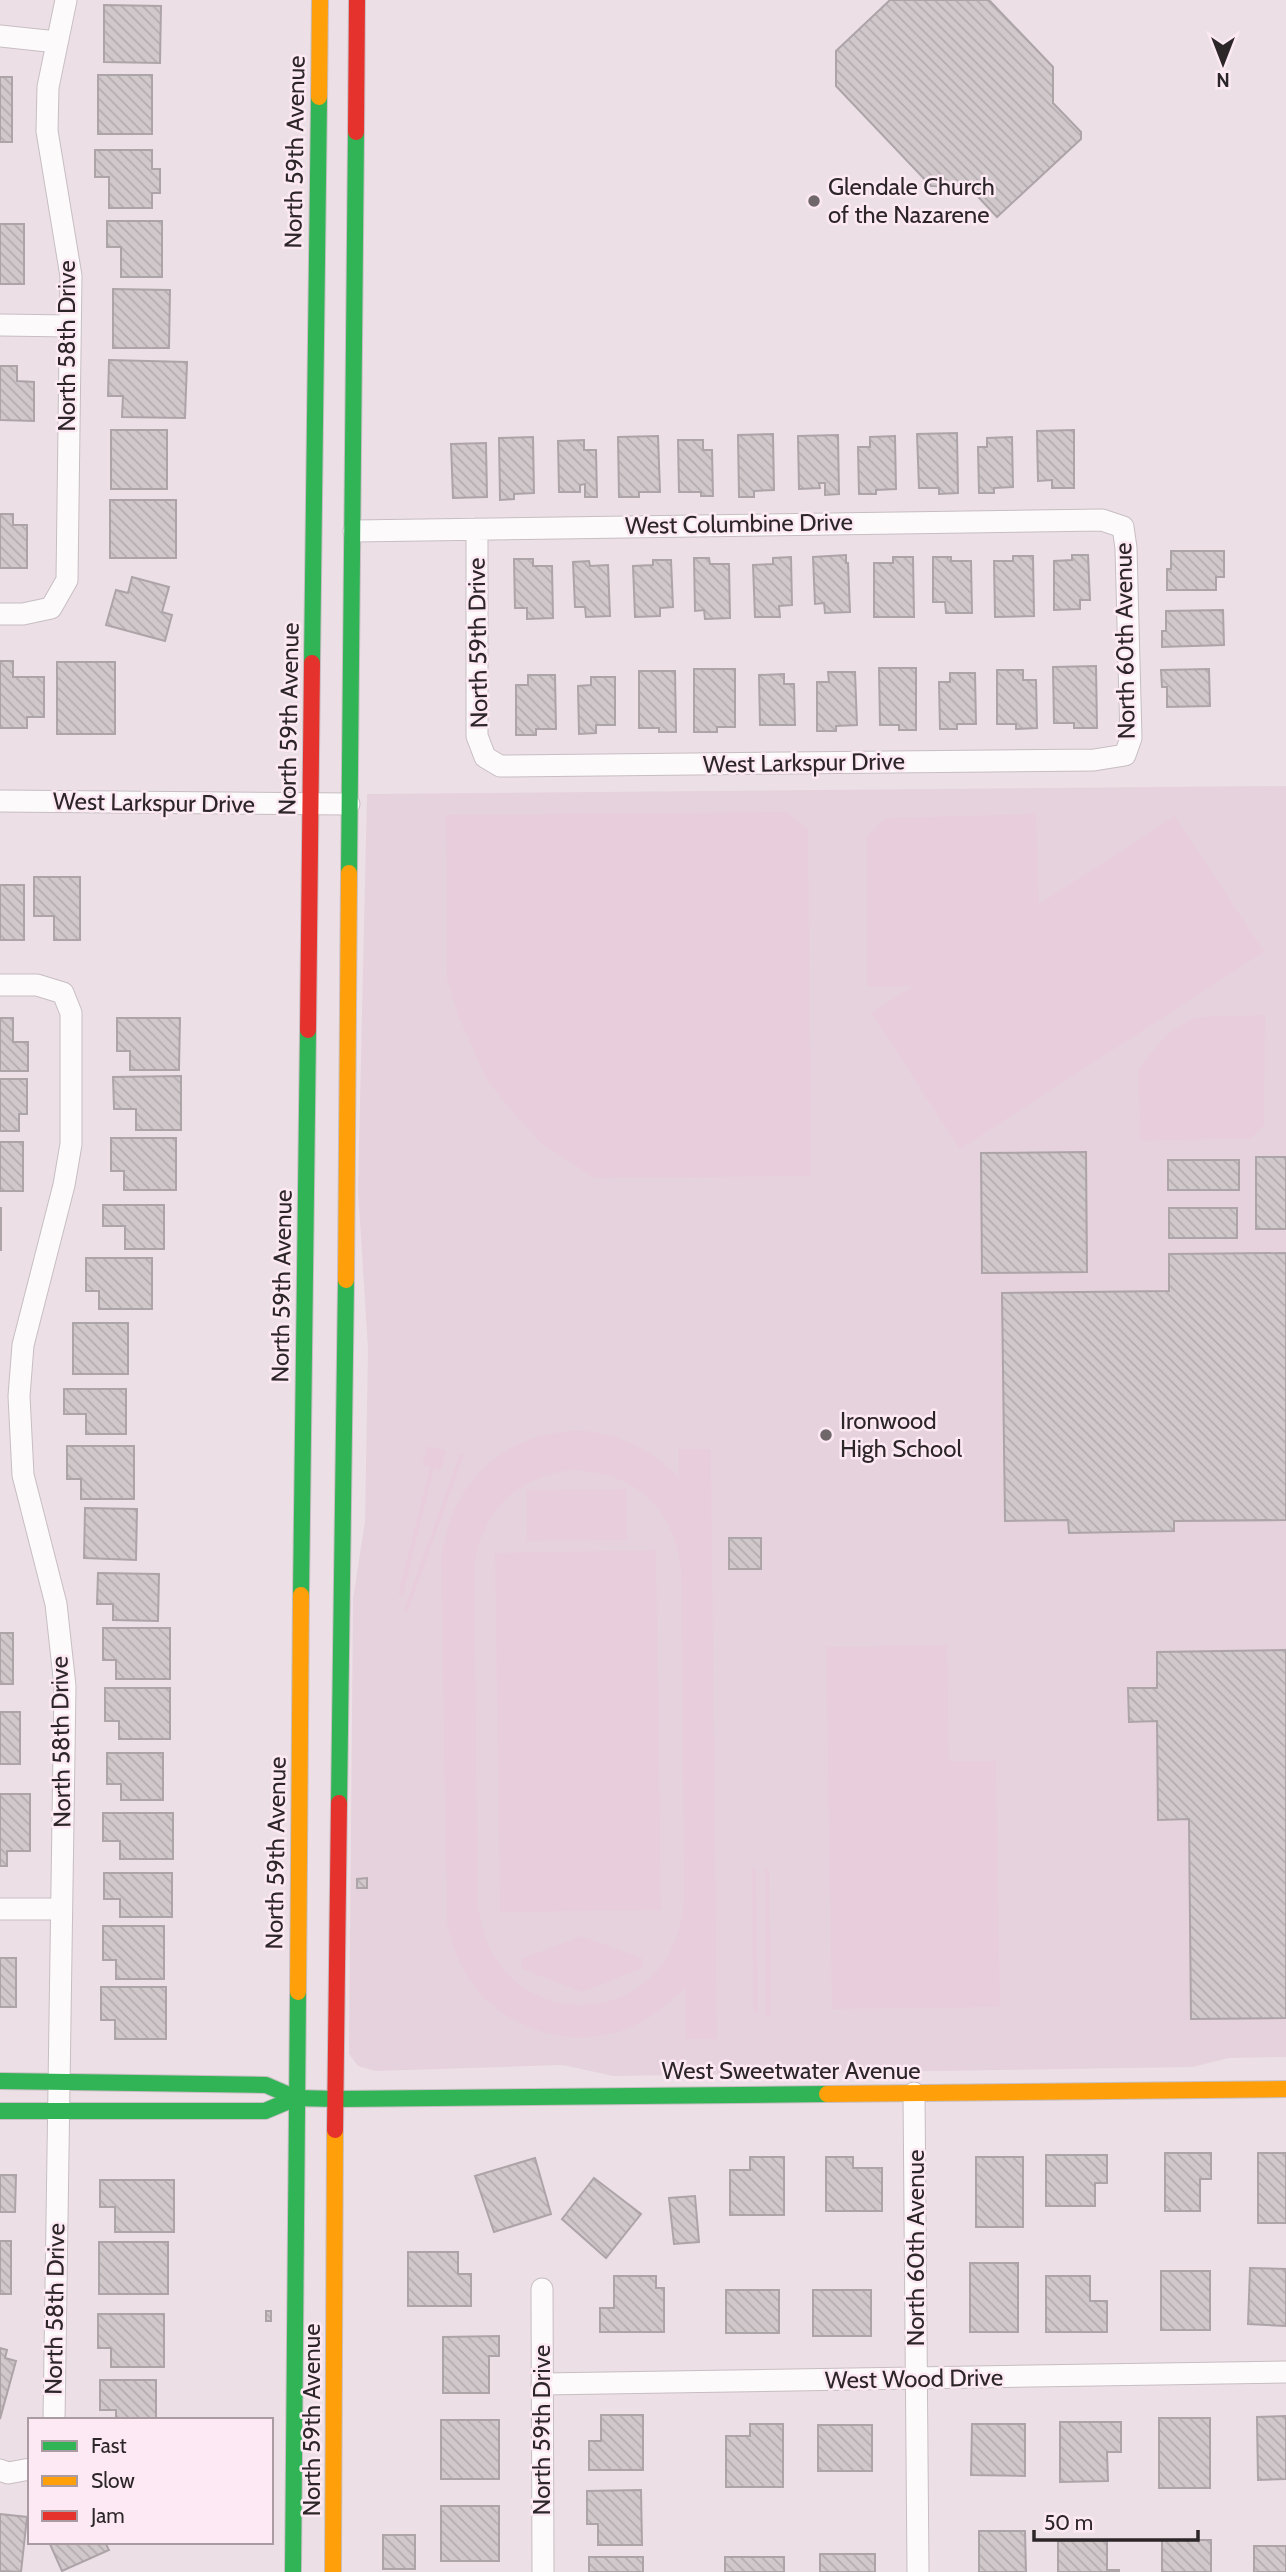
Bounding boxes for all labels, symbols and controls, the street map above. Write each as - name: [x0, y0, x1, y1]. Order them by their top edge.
- north arrow: [1188, 28, 1258, 98]
- street label: North 59th Avenue: [278, 55, 311, 249]
- text: N: [1216, 68, 1230, 91]
- place label: Glendale Church of the Nazarene: [828, 172, 995, 229]
- marker: Glendale Church of the Nazarene: [806, 193, 822, 209]
- street label: North 58th Drive: [52, 260, 81, 432]
- street label: West Columbine Drive: [625, 507, 853, 540]
- street label: North 60th Avenue: [1108, 542, 1141, 740]
- street label: North 59th Drive: [462, 557, 493, 729]
- street label: North 59th Avenue: [272, 622, 305, 816]
- street label: West Larkspur Drive: [703, 746, 905, 779]
- street label: West Larkspur Drive: [53, 786, 255, 819]
- street label: North 59th Avenue: [265, 1189, 298, 1383]
- place label: Ironwood High School: [840, 1406, 962, 1463]
- marker: Ironwood High School: [818, 1427, 834, 1443]
- street label: North 58th Drive: [45, 1656, 76, 1828]
- street label: North 59th Avenue: [259, 1756, 292, 1950]
- street label: West Sweetwater Avenue: [661, 2056, 921, 2085]
- street label: North 60th Avenue: [901, 2150, 930, 2346]
- street label: North 58th Drive: [39, 2223, 70, 2395]
- street label: North 59th Avenue: [297, 2323, 326, 2517]
- street label: North 59th Drive: [527, 2345, 556, 2515]
- street label: West Wood Drive: [825, 2362, 1003, 2395]
- legend: [28, 2418, 273, 2544]
- text: Fast: [91, 2433, 127, 2458]
- text: Slow: [91, 2468, 135, 2493]
- scale bar: [1034, 2498, 1198, 2542]
- text: Jam: [90, 2503, 125, 2528]
- text: 50 m: [1044, 2510, 1093, 2535]

